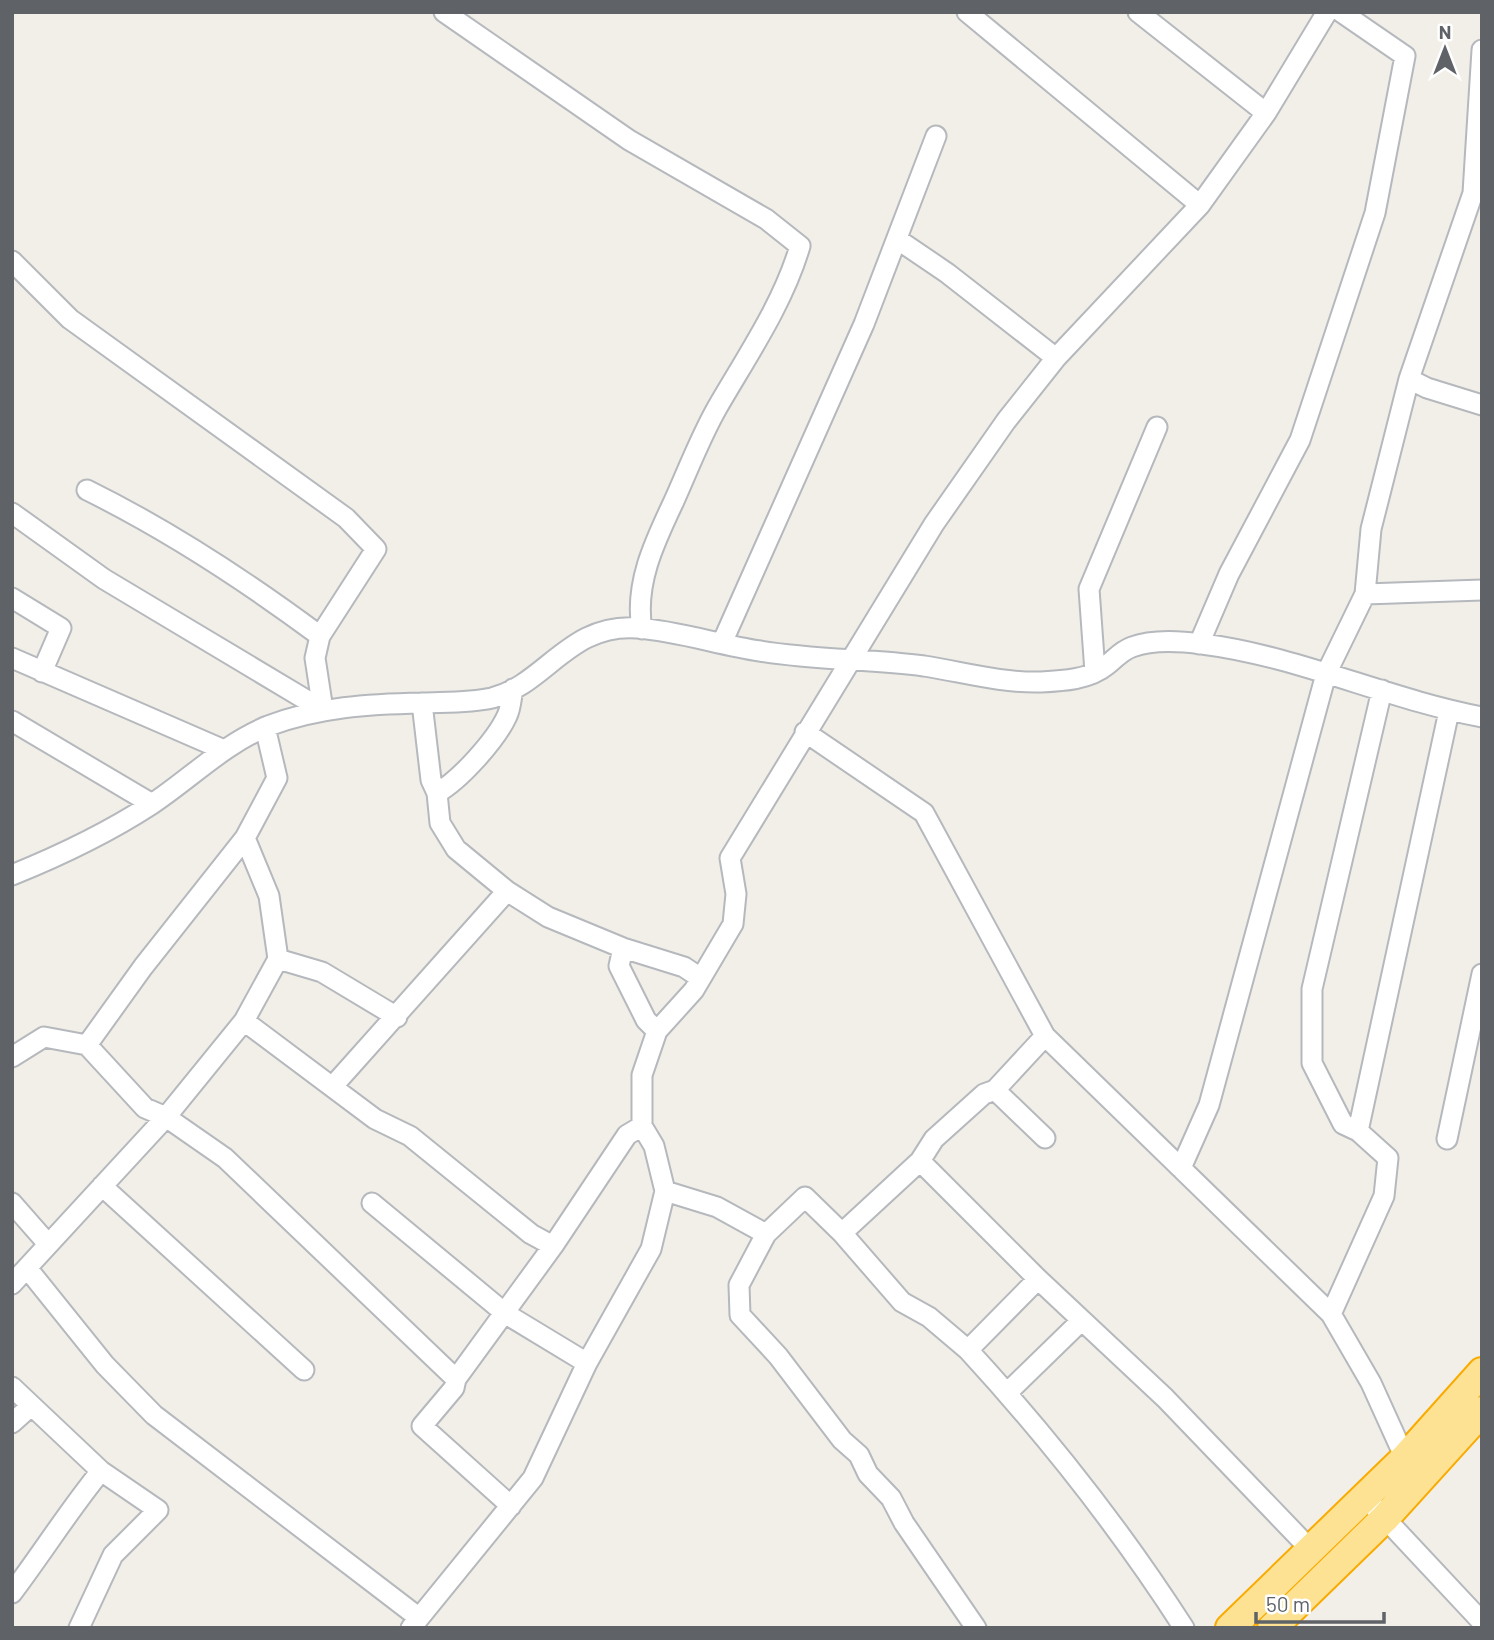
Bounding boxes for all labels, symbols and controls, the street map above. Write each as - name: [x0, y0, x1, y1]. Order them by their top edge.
- north arrow: [1410, 14, 1480, 84]
- text: N: [1439, 20, 1451, 43]
- scale bar: [1256, 1580, 1384, 1624]
- text: 50 m: [1266, 1591, 1310, 1616]

